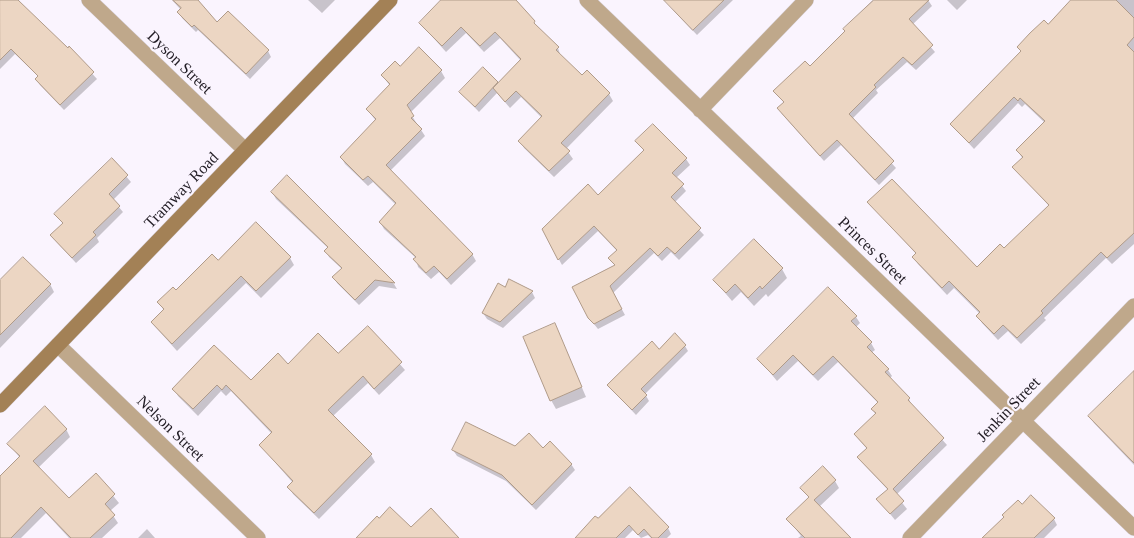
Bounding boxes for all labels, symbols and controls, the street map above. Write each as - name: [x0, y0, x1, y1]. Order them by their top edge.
- street label: Dyson Street: [142, 27, 216, 99]
- street label: Tramway Road: [141, 149, 223, 233]
- street label: Princes Street: [834, 213, 910, 289]
- street label: Jenkin Street: [973, 373, 1045, 447]
- street label: Nelson Street: [132, 392, 208, 466]

